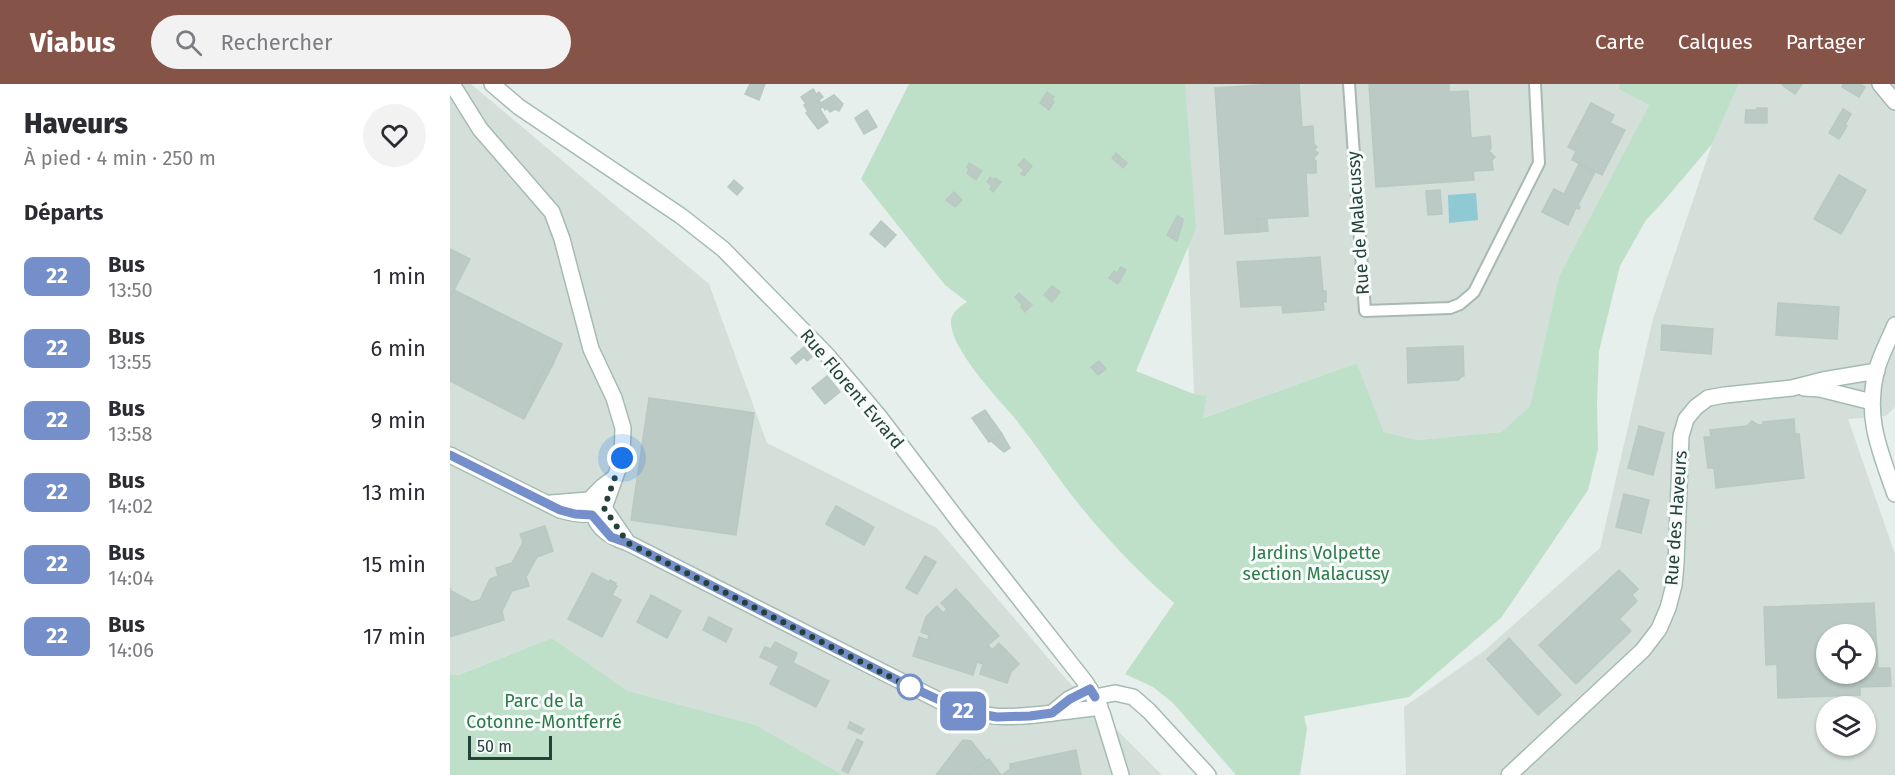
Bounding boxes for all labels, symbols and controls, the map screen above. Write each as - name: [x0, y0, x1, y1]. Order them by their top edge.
- search box: [151, 15, 571, 69]
- text: Viabus: [30, 26, 115, 59]
- icon: search: [172, 26, 205, 59]
- text: Rechercher: [220, 29, 333, 56]
- text: Carte: [1595, 29, 1645, 55]
- text: Calques: [1678, 29, 1753, 55]
- text: Partager: [1786, 29, 1865, 55]
- button: heart: [363, 104, 426, 167]
- text: Haveurs: [24, 107, 128, 140]
- text: À pied · 4 min · 250 m: [24, 146, 216, 170]
- street label: Rue de Malacussy: [1342, 150, 1374, 296]
- text: Départs: [24, 199, 103, 226]
- text: Bus: [108, 251, 145, 278]
- text: 22: [46, 263, 68, 289]
- text: 1 min: [373, 263, 426, 290]
- text: 13:50: [108, 278, 153, 302]
- text: Bus: [108, 323, 145, 350]
- street label: Rue Florent Evrard: [795, 325, 909, 453]
- text: 22: [46, 335, 68, 361]
- text: 6 min: [370, 335, 426, 362]
- text: 13:55: [108, 350, 151, 374]
- text: Bus: [108, 395, 145, 422]
- text: 22: [46, 407, 68, 433]
- text: 9 min: [371, 407, 426, 434]
- text: 13:58: [108, 422, 153, 446]
- your location: [607, 443, 637, 473]
- street label: Rue des Haveurs: [1660, 450, 1692, 586]
- text: Bus: [108, 467, 145, 494]
- text: 22: [46, 479, 68, 505]
- text: 13 min: [362, 479, 426, 506]
- text: 14:02: [108, 494, 153, 518]
- text: Bus: [108, 539, 145, 566]
- park label: Jardins Volpette section Malacussy: [1243, 542, 1390, 585]
- text: 22: [46, 551, 68, 577]
- text: 15 min: [362, 551, 426, 578]
- text: 14:04: [108, 566, 154, 590]
- text: Bus: [108, 611, 145, 638]
- text: 22: [46, 623, 68, 649]
- text: 17 min: [363, 623, 426, 650]
- map controls: [1816, 624, 1876, 756]
- button: locate: [1816, 624, 1876, 684]
- text: 14:06: [108, 638, 154, 662]
- unlabelled marker: [897, 674, 923, 700]
- park label: Parc de la Cotonne-Montferré: [466, 690, 622, 733]
- line badge: 22: [936, 692, 990, 730]
- button: layers: [1816, 696, 1876, 756]
- text: 22: [952, 698, 974, 724]
- scale bar: [468, 733, 552, 760]
- text: 50 m: [477, 737, 512, 756]

